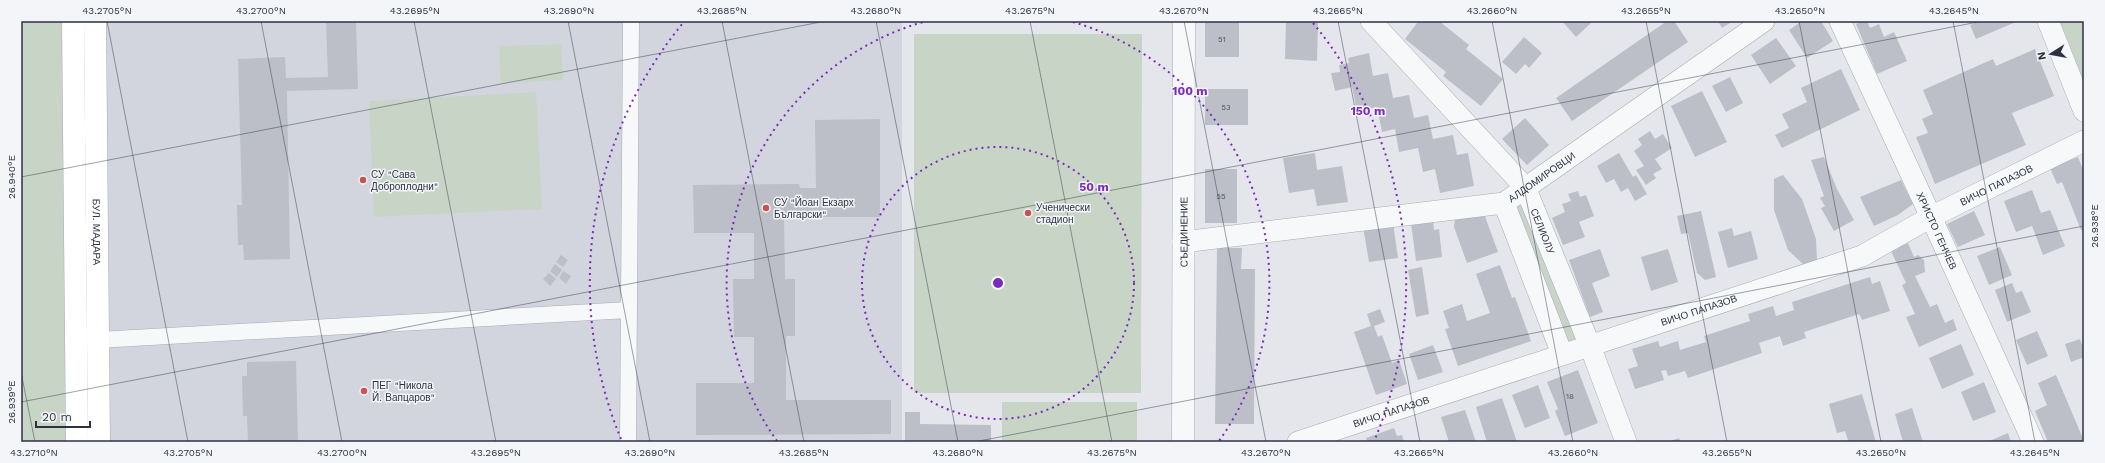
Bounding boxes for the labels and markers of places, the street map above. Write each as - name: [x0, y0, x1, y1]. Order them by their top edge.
- place label: СУ "Сава Доброплодни": [371, 169, 438, 192]
- marker: СУ "Сава Доброплодни": [358, 175, 368, 185]
- place label: СУ "Йоан Екзарх Български": [774, 196, 854, 220]
- place label: Ученически стадион: [1036, 202, 1090, 225]
- marker: СУ "Йоан Екзарх Български": [761, 203, 771, 213]
- marker: Ученически стадион: [1023, 208, 1033, 218]
- centre of rings: [991, 276, 1005, 290]
- place label: ПЕГ "Никола Й. Вапцаров": [372, 380, 435, 403]
- marker: ПЕГ "Никола Й. Вапцаров": [359, 386, 369, 396]

